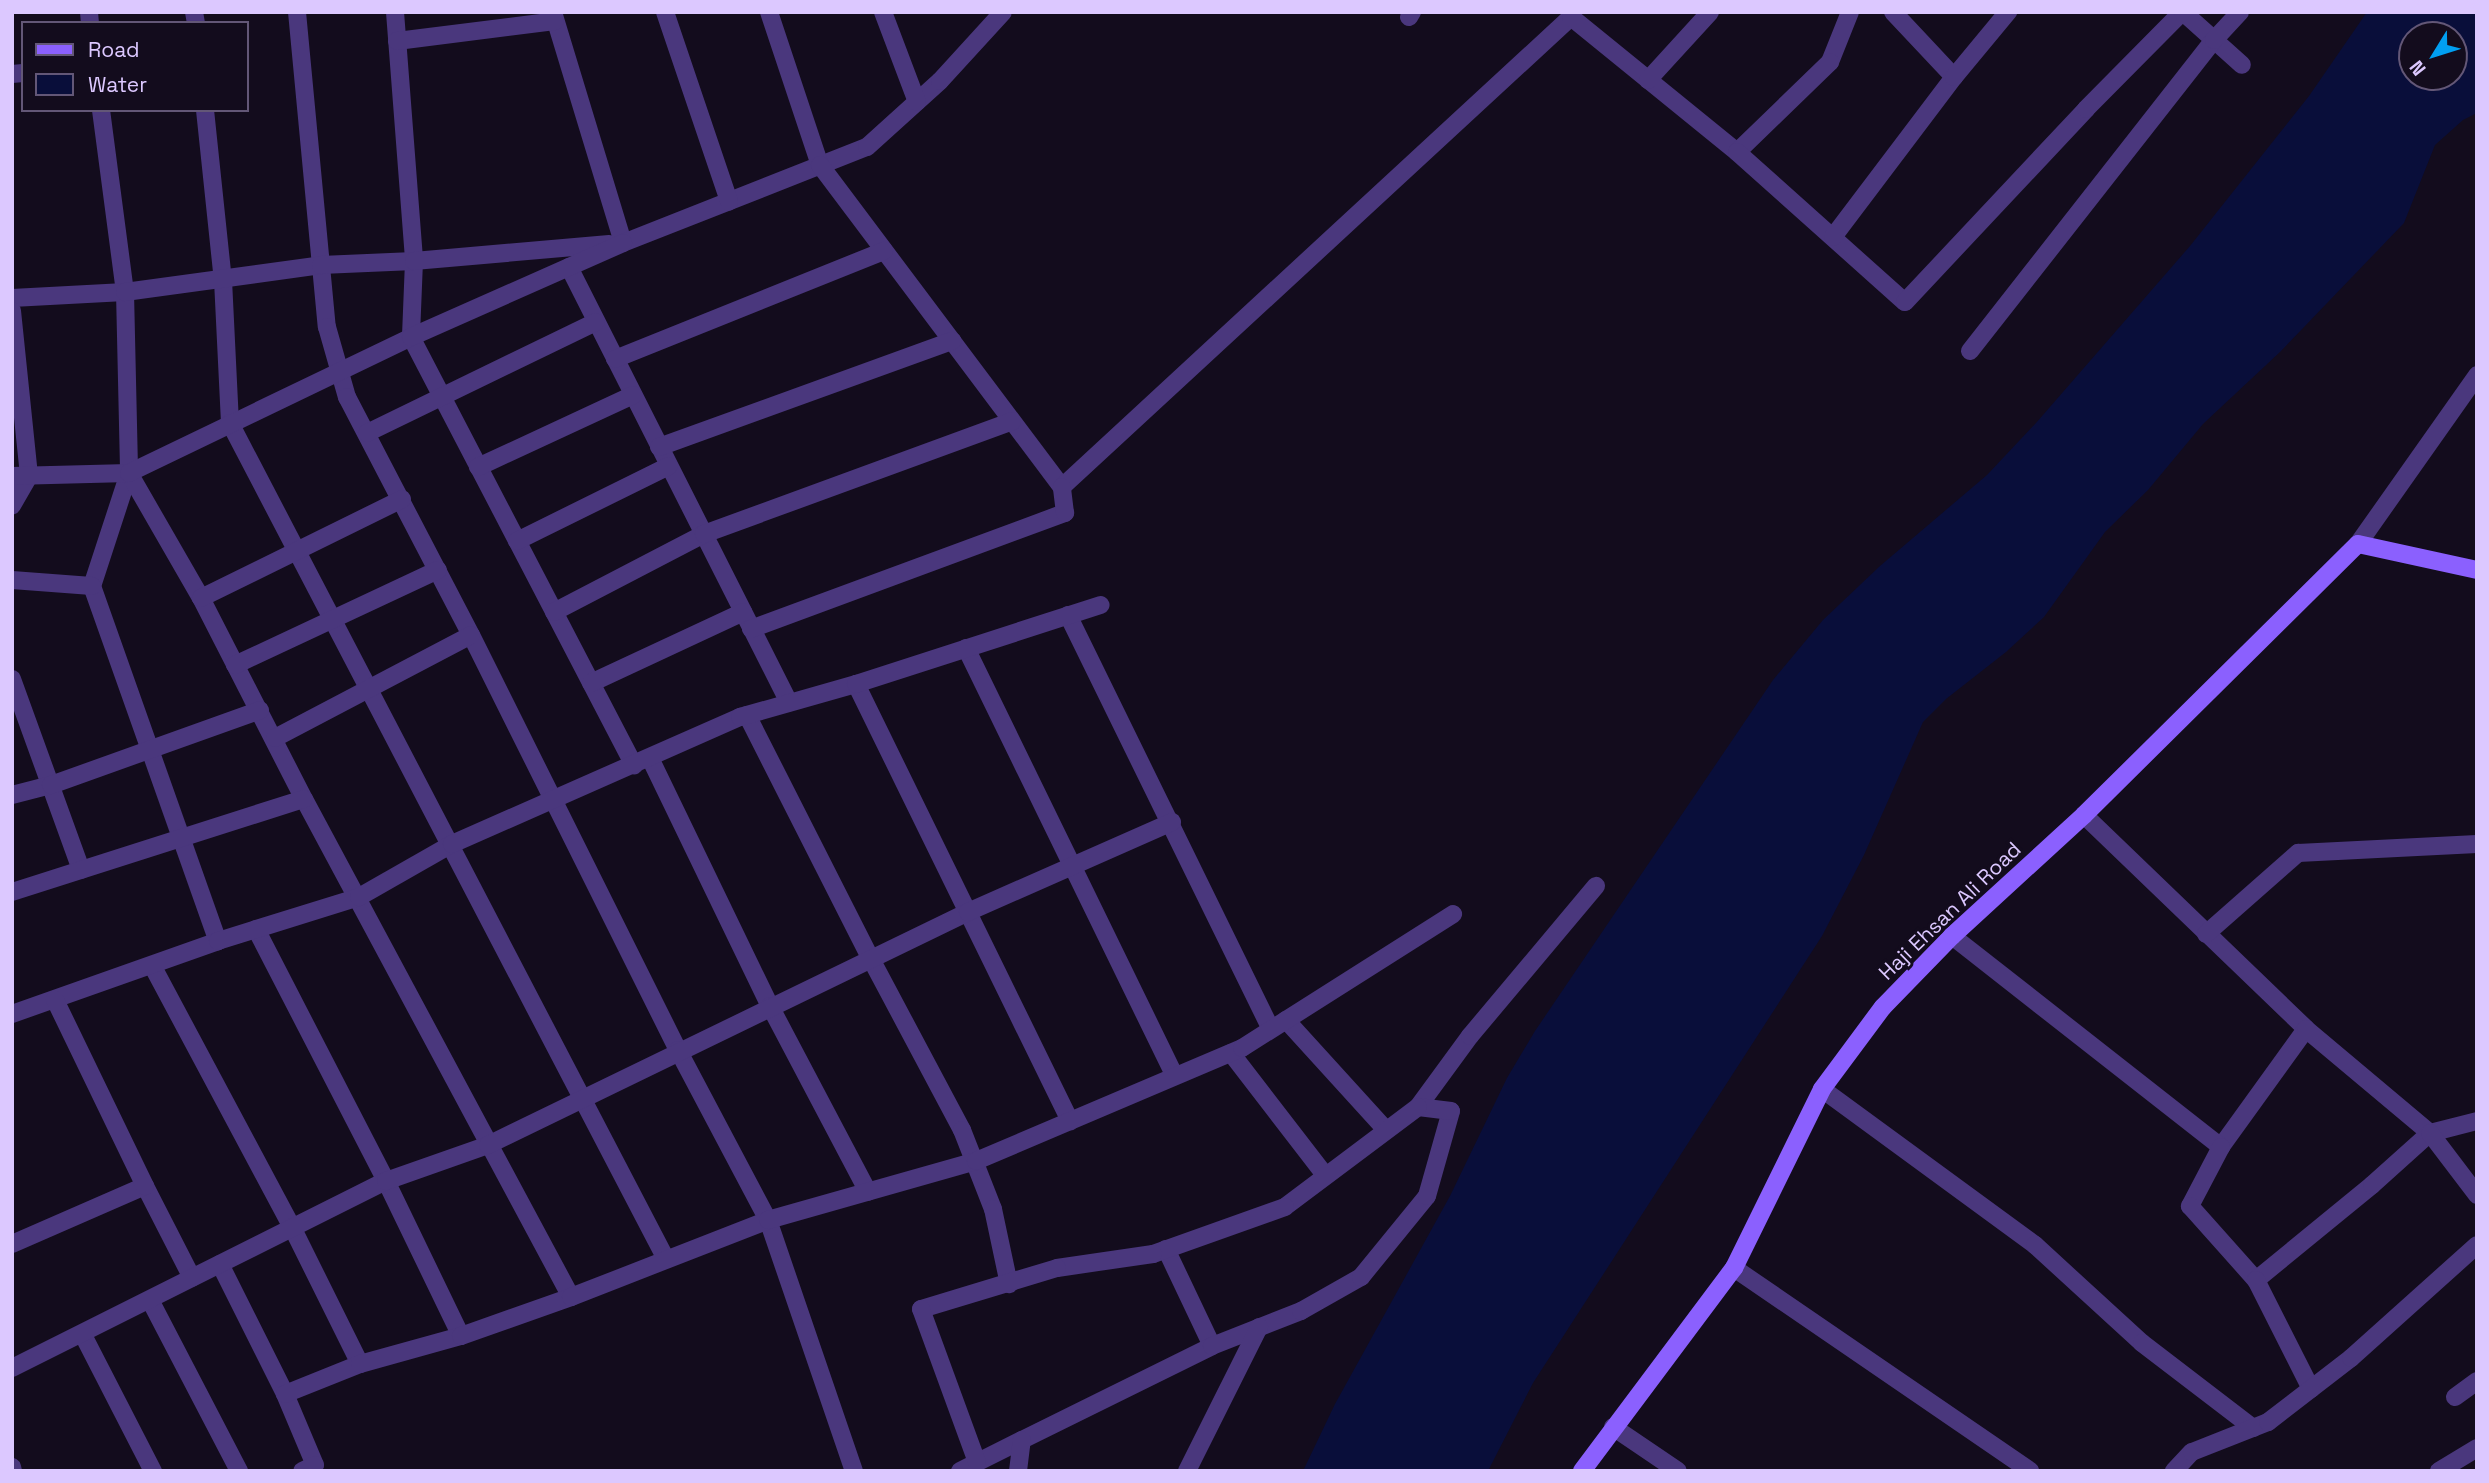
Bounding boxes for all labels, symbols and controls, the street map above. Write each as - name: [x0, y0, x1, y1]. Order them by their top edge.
- legend: [21, 21, 248, 112]
- north arrow: [2398, 21, 2468, 91]
- text: Road: [88, 36, 140, 63]
- text: N: [2404, 55, 2431, 81]
- text: Water: [88, 71, 147, 98]
- street label: Haji Ehsan Ali Road: [1874, 837, 2026, 985]

